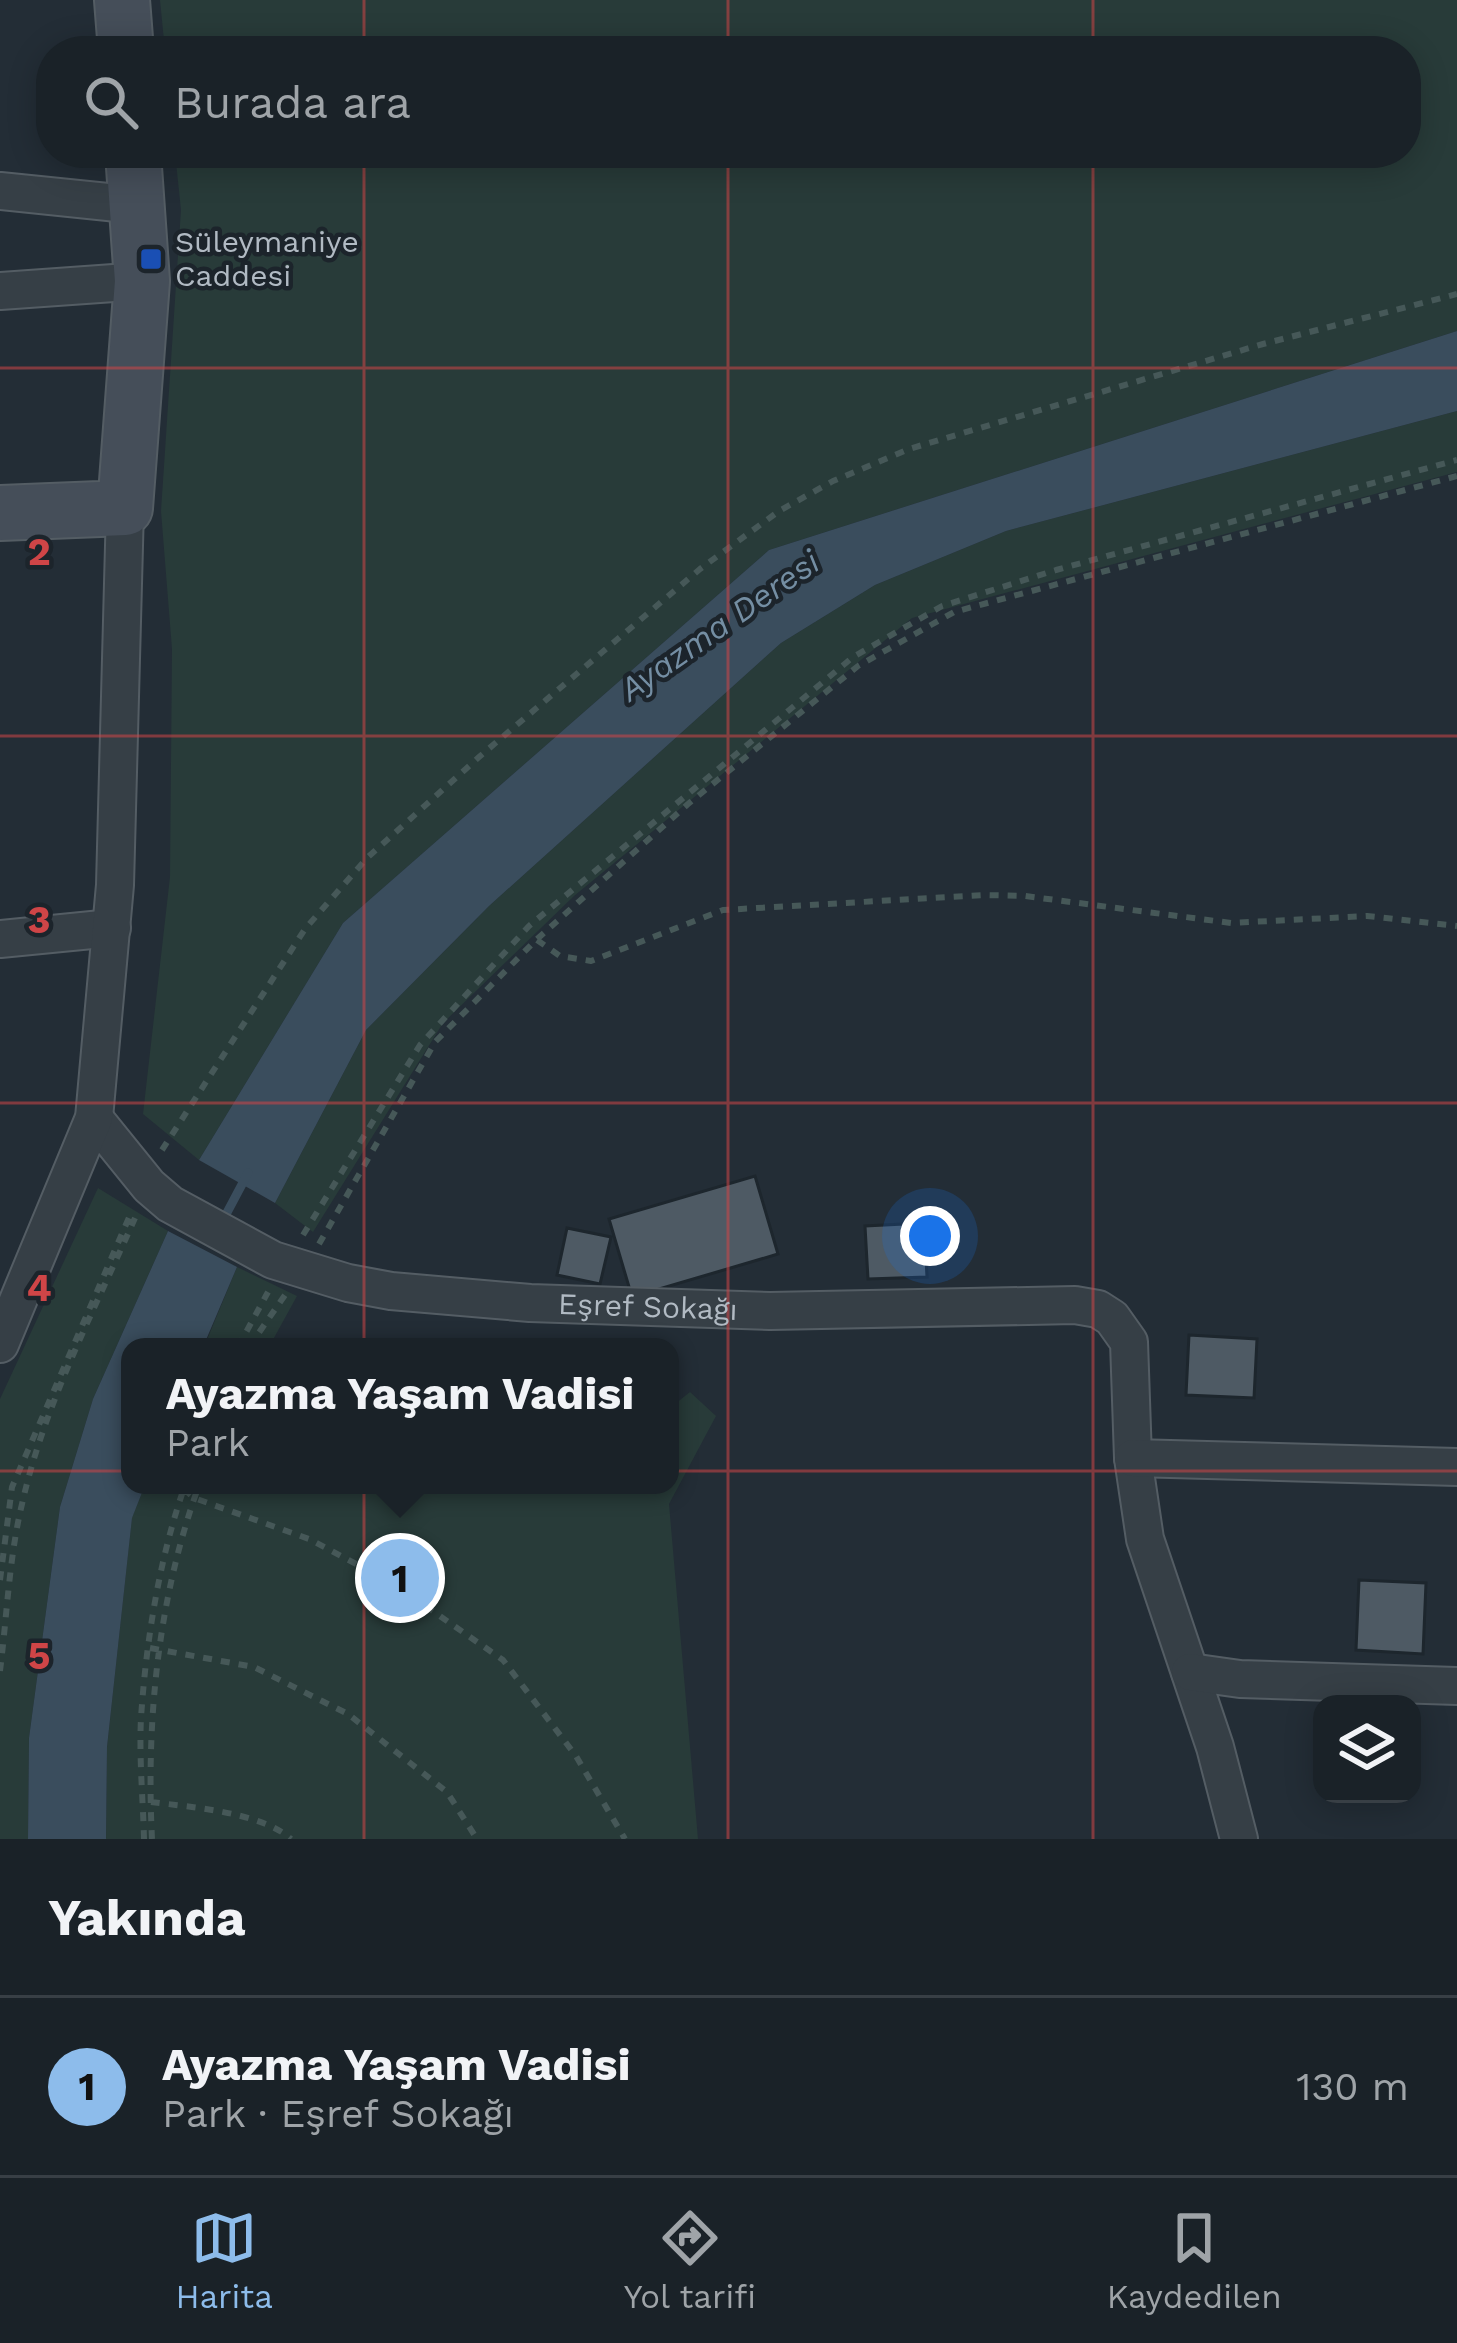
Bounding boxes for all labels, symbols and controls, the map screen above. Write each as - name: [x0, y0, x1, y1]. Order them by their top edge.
- search box: [36, 36, 1421, 168]
- icon: search: [78, 69, 144, 135]
- text: Burada ara: [174, 76, 411, 129]
- place label: Süleymaniye Caddesi: [175, 224, 359, 293]
- marker: Süleymaniye Caddesi: [138, 246, 164, 272]
- text: 2: [27, 529, 51, 574]
- water label: Ayazma Deresi: [610, 541, 828, 710]
- text: 3: [27, 897, 51, 942]
- your location: [900, 1206, 960, 1266]
- text: 4: [26, 1265, 52, 1310]
- street label: Eşref Sokağı: [558, 1286, 738, 1327]
- popup: [121, 1338, 679, 1494]
- text: Ayazma Yaşam Vadisi: [166, 1367, 634, 1420]
- text: Park: [166, 1420, 250, 1465]
- pin: 1: [361, 1533, 439, 1623]
- text: 5: [28, 1633, 50, 1678]
- map controls: [1313, 1695, 1421, 1803]
- button: layers: [1313, 1695, 1421, 1803]
- text: Yakında: [48, 1888, 245, 1947]
- text: Ayazma Yaşam Vadisi: [162, 2038, 631, 2091]
- text: 1: [79, 2064, 95, 2109]
- text: 130 m: [1296, 2064, 1409, 2109]
- text: Park · Eşref Sokağı: [162, 2091, 514, 2136]
- tab: Harita: [175, 2205, 273, 2316]
- tab: Yol tarifi: [624, 2205, 756, 2316]
- tab: Kaydedilen: [1107, 2205, 1282, 2316]

